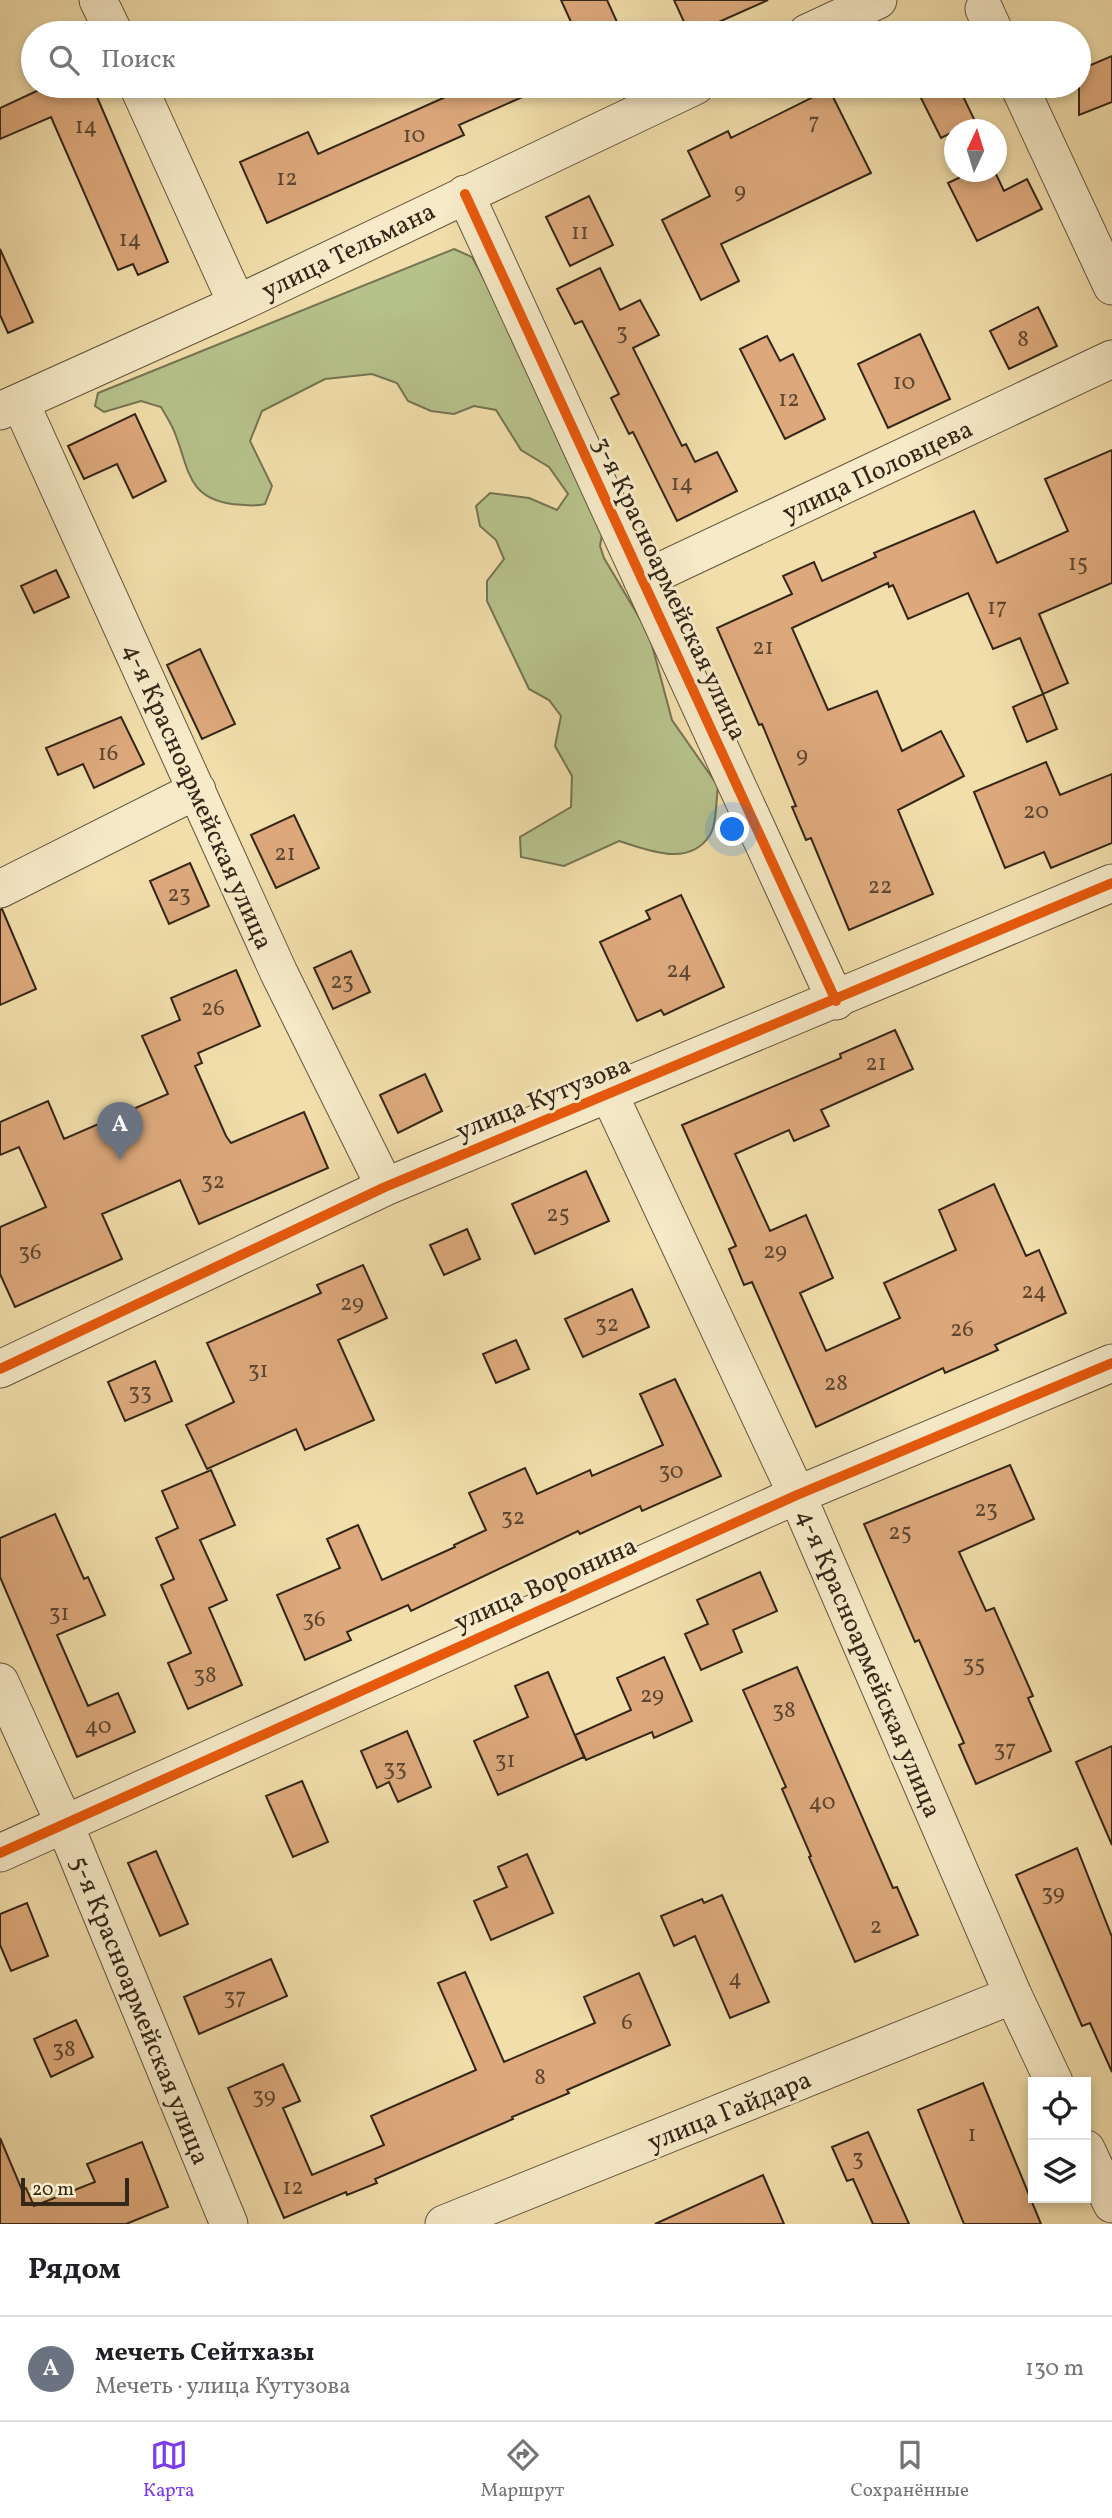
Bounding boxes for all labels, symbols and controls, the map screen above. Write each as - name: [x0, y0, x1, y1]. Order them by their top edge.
- search box: [21, 21, 1091, 98]
- icon: search: [45, 41, 83, 79]
- text: Поиск: [101, 42, 175, 78]
- house number: 7: [808, 107, 820, 139]
- house number: 14: [75, 111, 97, 143]
- north arrow: [944, 119, 1007, 182]
- house number: 10: [403, 120, 425, 152]
- house number: 12: [276, 163, 298, 195]
- house number: 9: [734, 176, 746, 208]
- street label: улица Тельмана: [256, 194, 442, 309]
- house number: 11: [571, 217, 589, 249]
- house number: 14: [119, 224, 141, 256]
- house number: 3: [616, 317, 628, 349]
- house number: 8: [1017, 324, 1029, 356]
- house number: 10: [893, 367, 915, 399]
- house number: 12: [778, 384, 800, 416]
- street label: улица Половцева: [777, 412, 979, 532]
- street label: 3-я Красноармейская улица: [583, 431, 755, 747]
- house number: 14: [671, 468, 693, 500]
- house number: 15: [1068, 548, 1088, 580]
- house number: 17: [987, 592, 1007, 624]
- house number: 21: [752, 632, 774, 664]
- street label: 4-я Красноармейская улица: [113, 638, 281, 956]
- house number: 16: [98, 738, 118, 770]
- house number: 9: [796, 740, 808, 772]
- house number: 20: [1023, 796, 1049, 828]
- your location: [715, 812, 749, 846]
- house number: 21: [274, 838, 296, 870]
- house number: 22: [868, 871, 892, 903]
- house number: 23: [167, 879, 191, 911]
- house number: 24: [666, 955, 692, 987]
- house number: 23: [330, 966, 354, 998]
- house number: 26: [201, 993, 225, 1025]
- street label: улица Кутузова: [451, 1047, 637, 1150]
- house number: 21: [865, 1048, 887, 1080]
- pin: A: [97, 1102, 143, 1160]
- house number: 32: [201, 1166, 225, 1198]
- house number: 25: [546, 1199, 570, 1231]
- house number: 29: [763, 1236, 787, 1268]
- house number: 36: [18, 1237, 42, 1269]
- house number: 24: [1021, 1276, 1047, 1308]
- house number: 29: [340, 1288, 364, 1320]
- house number: 32: [595, 1309, 619, 1341]
- house number: 26: [950, 1314, 974, 1346]
- house number: 31: [248, 1355, 268, 1387]
- house number: 28: [824, 1368, 848, 1400]
- house number: 33: [128, 1377, 152, 1409]
- house number: 30: [658, 1456, 684, 1488]
- house number: 23: [974, 1494, 998, 1526]
- house number: 32: [501, 1502, 525, 1534]
- street label: 4-я Красноармейская улица: [787, 1504, 950, 1824]
- house number: 25: [888, 1517, 912, 1549]
- street label: улица Воронина: [449, 1528, 643, 1641]
- house number: 31: [49, 1598, 69, 1630]
- house number: 36: [302, 1604, 326, 1636]
- house number: 35: [963, 1649, 985, 1681]
- house number: 38: [193, 1660, 217, 1692]
- house number: 29: [640, 1680, 664, 1712]
- house number: 38: [772, 1695, 796, 1727]
- house number: 40: [84, 1711, 112, 1743]
- house number: 37: [994, 1734, 1016, 1766]
- house number: 31: [495, 1745, 515, 1777]
- house number: 33: [383, 1753, 407, 1785]
- house number: 40: [808, 1787, 836, 1819]
- street label: 5-я Красноармейская улица: [61, 1851, 218, 2171]
- house number: 39: [1041, 1878, 1065, 1910]
- house number: 2: [870, 1911, 882, 1943]
- house number: 4: [728, 1963, 742, 1995]
- house number: 37: [224, 1982, 246, 2014]
- house number: 6: [621, 2007, 633, 2039]
- house number: 38: [52, 2034, 76, 2066]
- house number: 8: [534, 2062, 546, 2094]
- street label: улица Гайдара: [642, 2063, 817, 2161]
- map controls: [1028, 2077, 1091, 2203]
- button: locate: [1028, 2077, 1091, 2140]
- house number: 39: [252, 2081, 276, 2113]
- house number: 1: [968, 2119, 976, 2151]
- button: layers: [1028, 2140, 1091, 2203]
- house number: 3: [852, 2143, 864, 2175]
- house number: 12: [282, 2172, 304, 2204]
- scale bar: [21, 2175, 130, 2207]
- text: 20 m: [32, 2177, 74, 2203]
- text: Рядом: [28, 2249, 121, 2291]
- text: мечеть Сейтхазы: [95, 2335, 314, 2371]
- text: A: [43, 2353, 59, 2385]
- text: 130 m: [1025, 2353, 1084, 2385]
- text: Мечеть · улица Кутузова: [95, 2371, 351, 2403]
- tab: Карта: [143, 2436, 195, 2504]
- tab: Маршрут: [481, 2436, 564, 2504]
- tab: Сохранённые: [850, 2436, 969, 2504]

